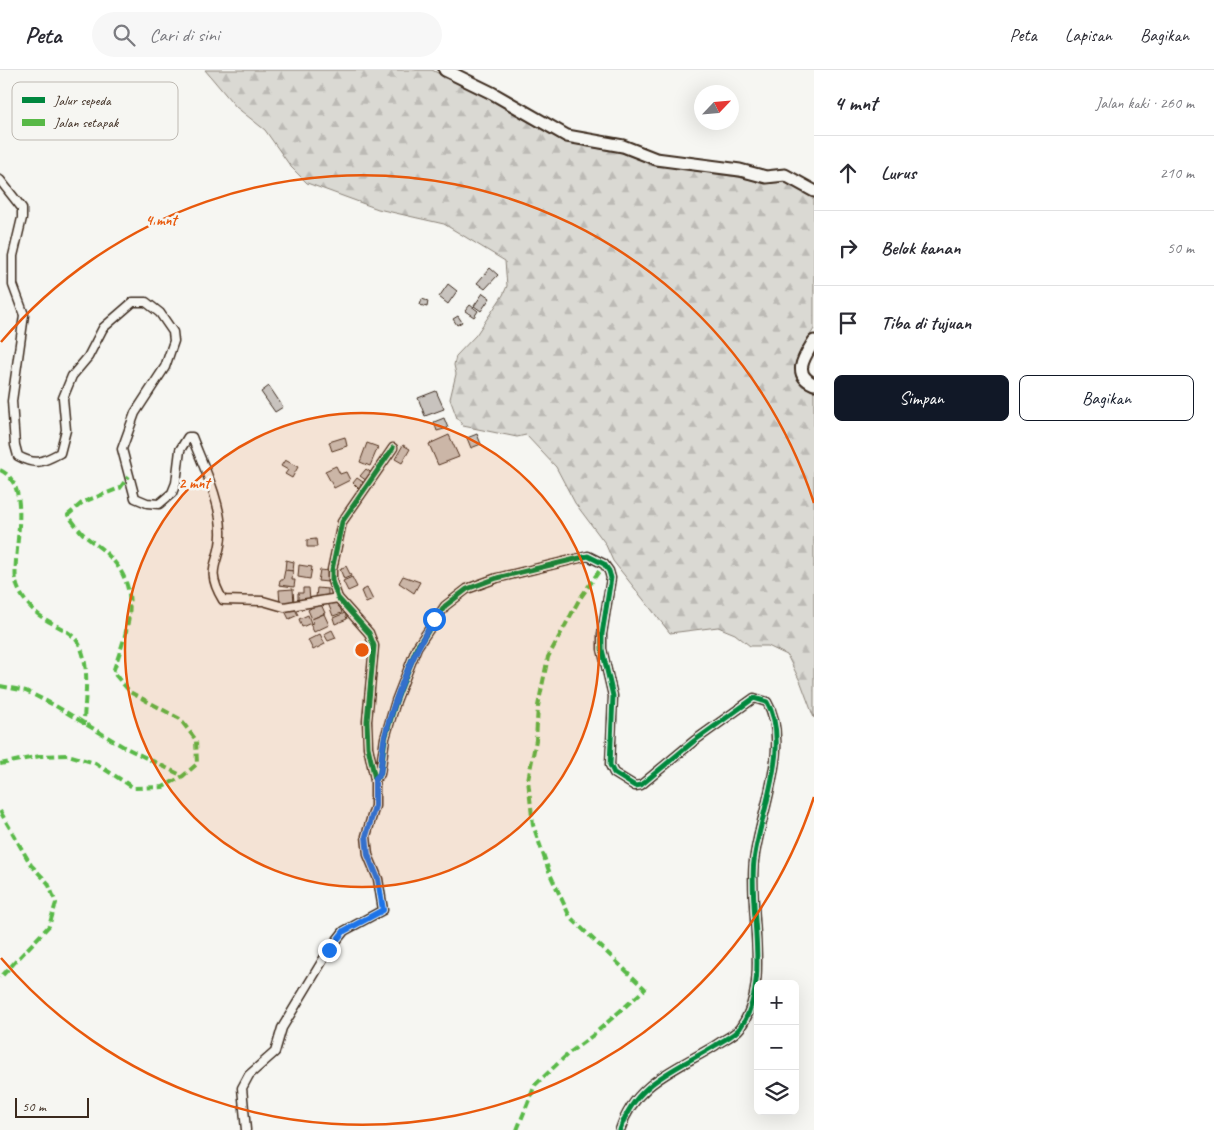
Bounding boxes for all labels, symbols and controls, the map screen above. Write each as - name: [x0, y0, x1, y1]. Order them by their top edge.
- search box: [92, 12, 442, 57]
- text: Peta: [25, 20, 62, 50]
- icon: search: [110, 21, 138, 49]
- text: Cari di sini: [150, 23, 220, 47]
- text: Peta: [1010, 24, 1037, 46]
- text: Lapisan: [1065, 24, 1112, 46]
- text: Bagikan: [1140, 24, 1189, 46]
- legend: [12, 82, 178, 140]
- north arrow: [694, 85, 739, 130]
- text: 4 mnt: [834, 90, 877, 116]
- text: Jalur sepeda: [53, 92, 112, 109]
- text: Jalan kaki · 260 m: [1096, 93, 1194, 113]
- text: Jalan setapak: [53, 114, 119, 131]
- icon: ahead: [834, 159, 862, 187]
- text: Lurus: [881, 161, 916, 185]
- text: 210 m: [1160, 163, 1194, 183]
- text: 4 mnt: [146, 211, 179, 230]
- icon: right: [834, 234, 862, 262]
- text: Belok kanan: [881, 236, 960, 260]
- text: 50 m: [1167, 238, 1194, 258]
- icon: arrive: [834, 309, 862, 337]
- text: Tiba di tujuan: [881, 311, 971, 335]
- button: Simpan: [834, 375, 1009, 421]
- button: Bagikan: [1019, 375, 1194, 421]
- text: 2 mnt: [179, 474, 212, 493]
- route start: [423, 608, 446, 631]
- centre of rings: [353, 641, 371, 659]
- route end: [318, 939, 341, 962]
- map controls: [754, 980, 799, 1115]
- button: +: [754, 980, 799, 1025]
- button: −: [754, 1025, 799, 1070]
- button: layers: [754, 1070, 799, 1115]
- scale bar: [15, 1095, 89, 1118]
- text: 50 m: [22, 1098, 46, 1115]

